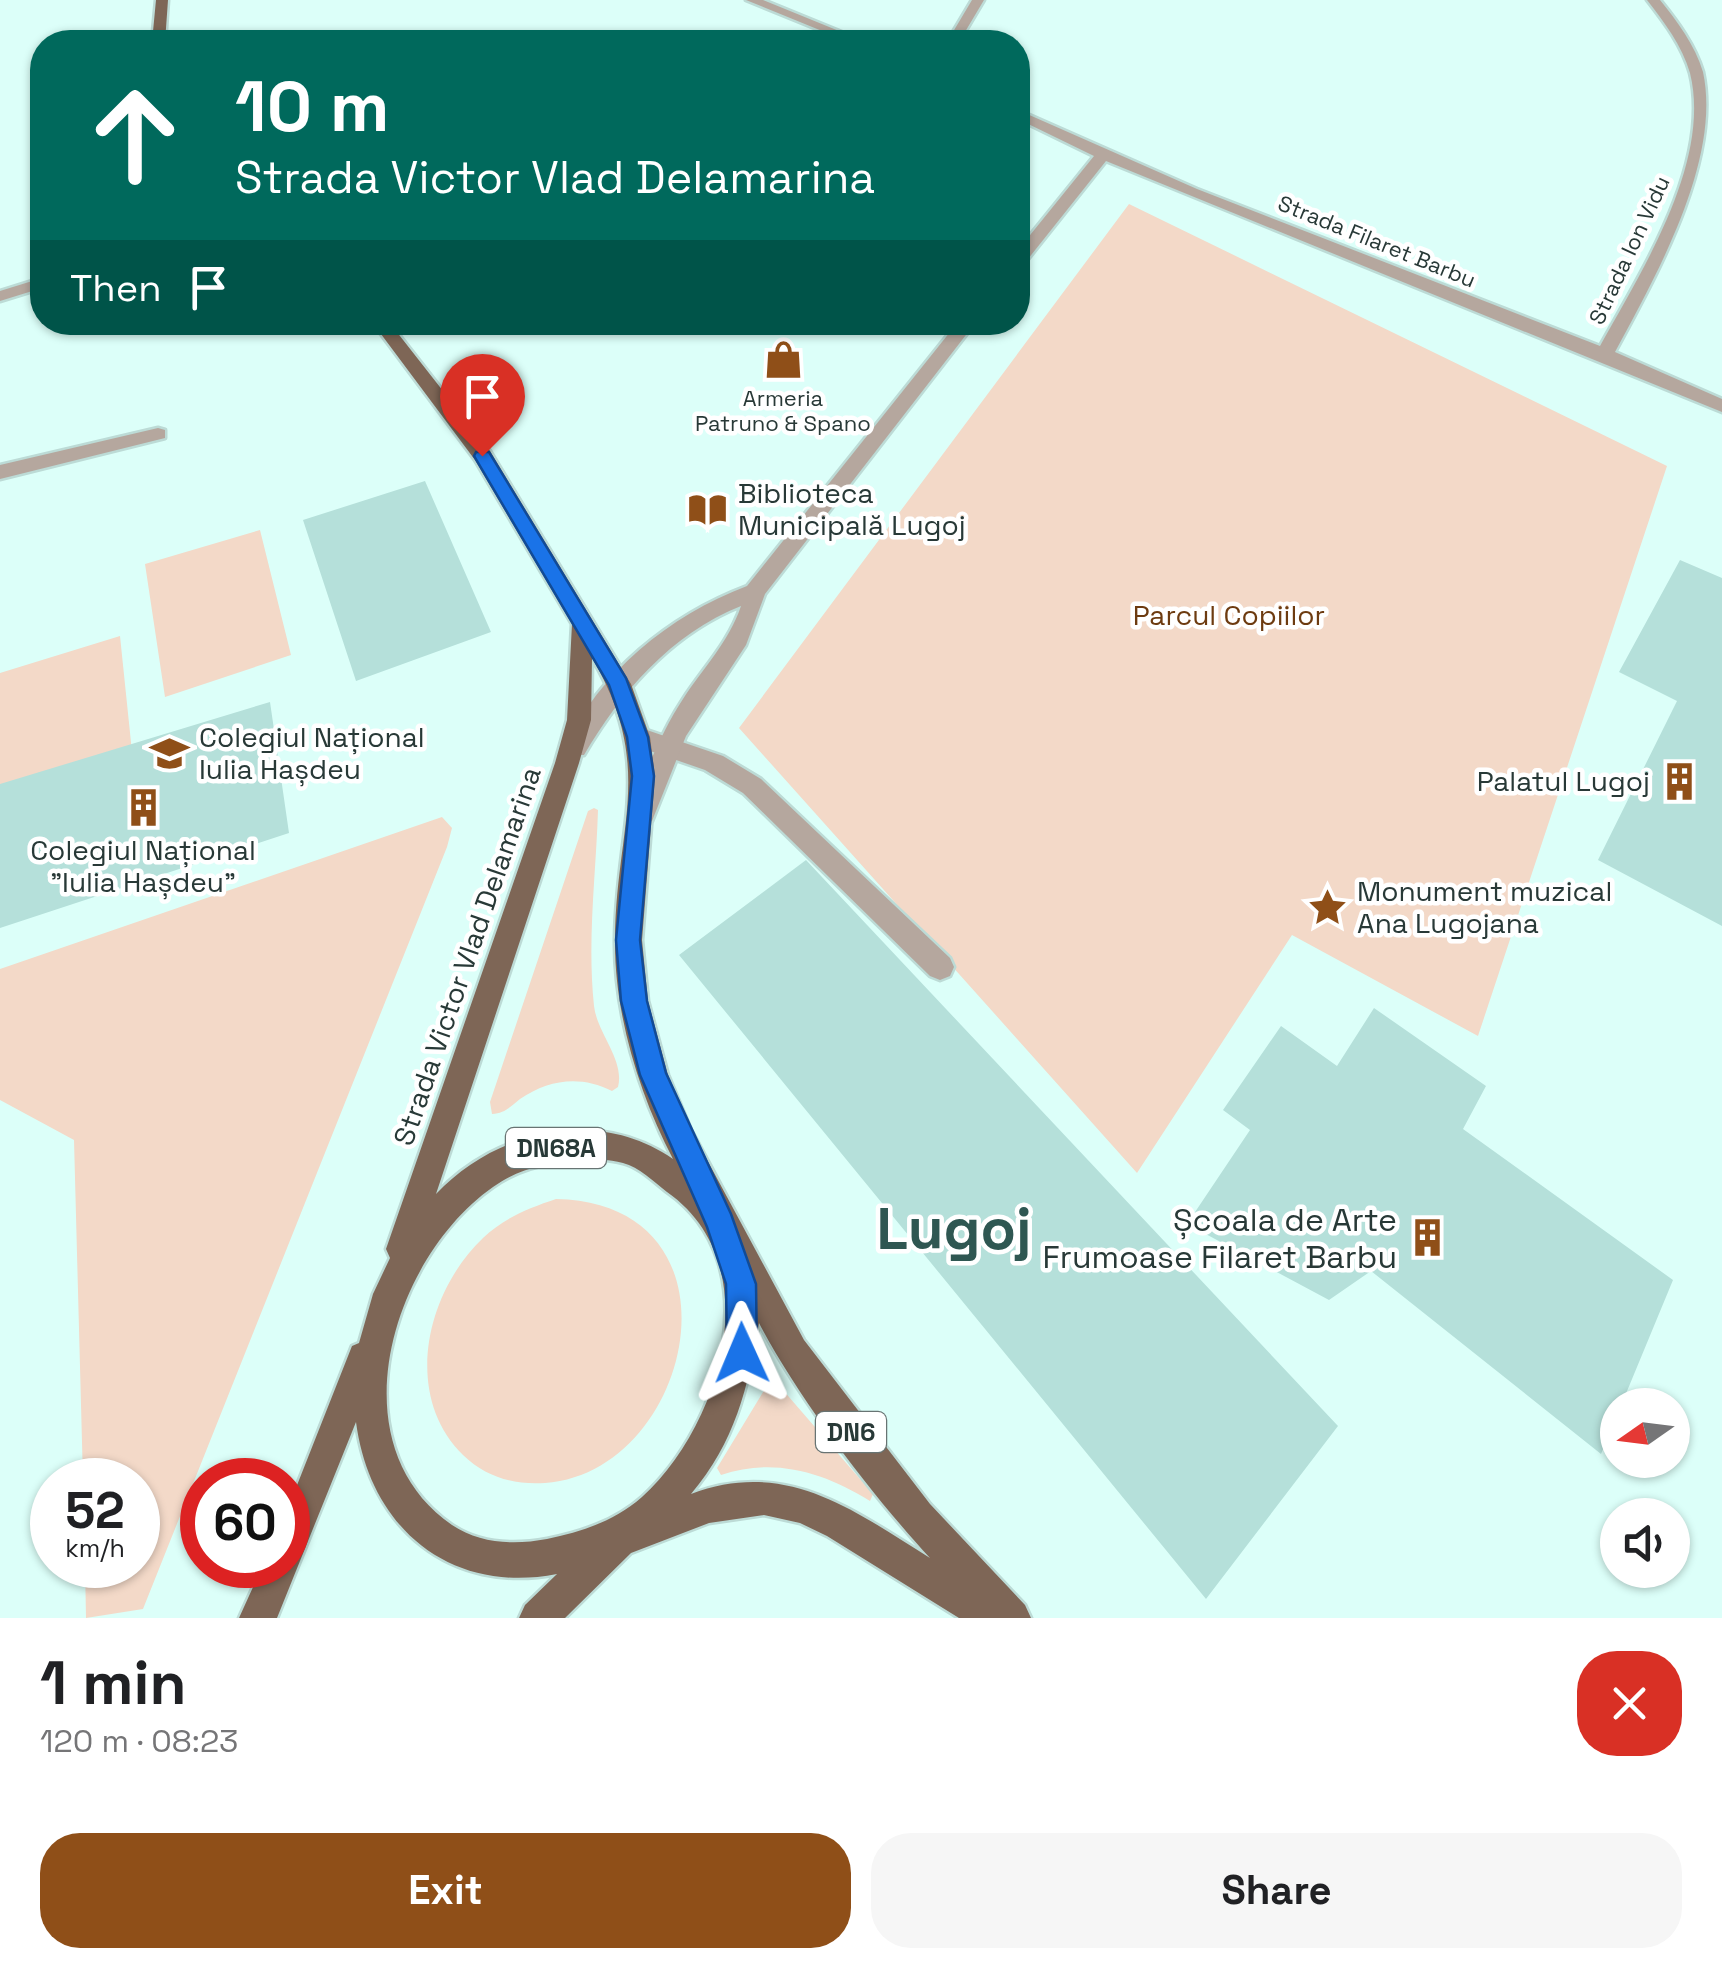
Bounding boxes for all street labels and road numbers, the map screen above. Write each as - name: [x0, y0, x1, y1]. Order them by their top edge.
- street label: Strada Ion Vidu: [1582, 171, 1676, 329]
- street label: Strada Filaret Barbu: [1274, 188, 1480, 294]
- street label: Strada Victor Vlad Delamarina: [385, 762, 549, 1150]
- road number: DN68A: [506, 1128, 606, 1168]
- road number: DN6: [816, 1412, 886, 1452]

